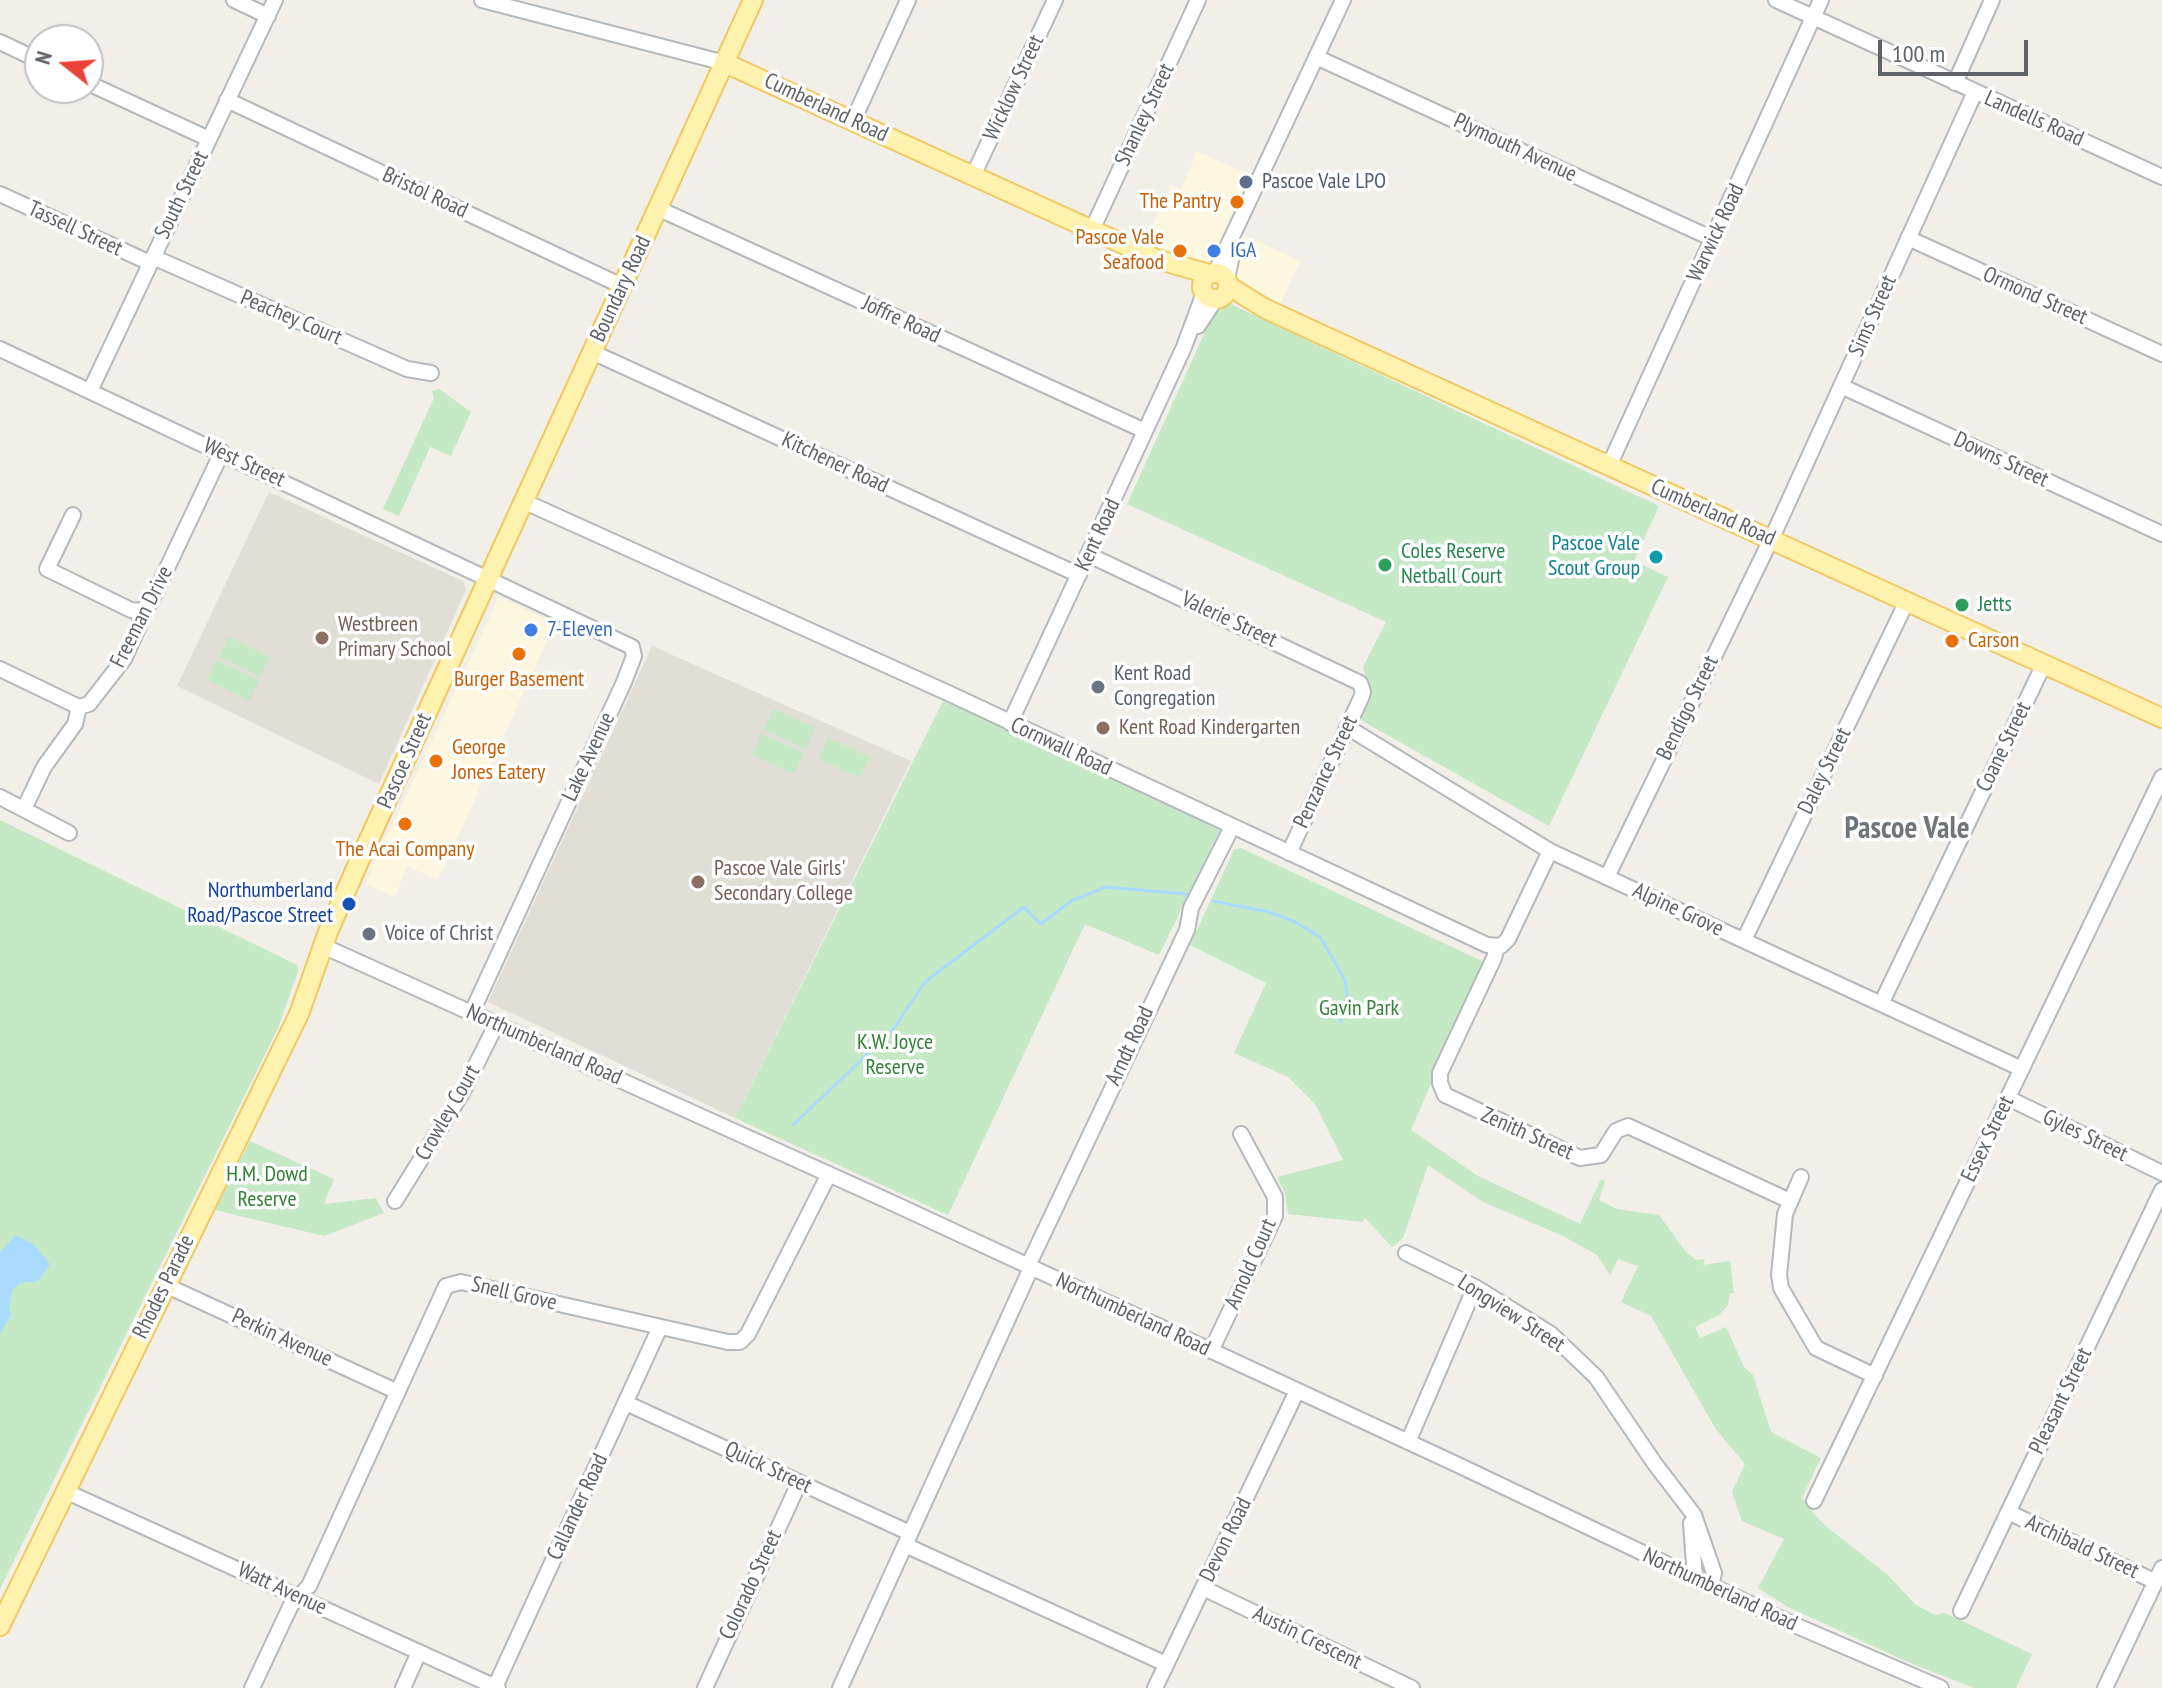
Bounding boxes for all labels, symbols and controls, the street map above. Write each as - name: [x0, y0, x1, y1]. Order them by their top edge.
- north arrow: [24, 24, 104, 104]
- scale bar: [1882, 24, 2032, 74]
- street label: Wicklow Street: [978, 31, 1050, 145]
- text: 100 m: [1892, 38, 1945, 69]
- text: N: [28, 48, 58, 67]
- street label: Shanley Street: [1110, 60, 1180, 170]
- street label: Cumberland Road: [760, 68, 892, 148]
- street label: Landells Road: [1980, 85, 2088, 153]
- street label: Plymouth Avenue: [1449, 108, 1581, 188]
- street label: South Street: [149, 147, 215, 243]
- street label: Bristol Road: [378, 162, 472, 224]
- place label: Pascoe Vale LPO: [1262, 169, 1386, 195]
- marker: Pascoe Vale LPO: [1237, 173, 1255, 191]
- street label: Warwick Road: [1682, 180, 1750, 286]
- place label: The Pantry: [1140, 189, 1221, 215]
- marker: The Pantry: [1228, 193, 1246, 211]
- street label: Tassell Street: [24, 196, 126, 262]
- place label: Pascoe Vale Seafood: [1075, 225, 1164, 276]
- street label: Boundary Road: [585, 232, 657, 346]
- place label: IGA: [1230, 238, 1256, 264]
- marker: Pascoe Vale Seafood: [1171, 242, 1189, 260]
- marker: IGA: [1205, 242, 1223, 260]
- street label: Ormond Street: [1979, 261, 2091, 331]
- street label: Sims Street: [1843, 271, 1903, 361]
- street label: Peachey Court: [236, 285, 346, 351]
- street label: Joffre Road: [858, 290, 944, 350]
- street label: Kitchener Road: [777, 427, 893, 499]
- street label: Downs Street: [1950, 427, 2052, 493]
- street label: West Street: [199, 433, 289, 493]
- street label: Cumberland Road: [1647, 474, 1779, 552]
- street label: Kent Road: [1070, 495, 1126, 575]
- place label: Pascoe Vale Scout Group: [1548, 531, 1640, 582]
- place label: Coles Reserve Netball Court: [1401, 539, 1505, 590]
- marker: Pascoe Vale Scout Group: [1647, 548, 1665, 566]
- marker: Coles Reserve Netball Court: [1376, 556, 1394, 574]
- street label: Freeman Drive: [105, 562, 179, 672]
- street label: Valerie Street: [1177, 586, 1281, 654]
- place label: Jetts: [1978, 592, 2012, 618]
- marker: Jetts: [1953, 596, 1971, 614]
- place label: Westbreen Primary School: [338, 612, 451, 664]
- place label: 7-Eleven: [547, 617, 613, 643]
- marker: 7-Eleven: [522, 621, 540, 639]
- place label: Carson: [1968, 628, 2019, 654]
- marker: Westbreen Primary School: [313, 629, 331, 647]
- marker: Carson: [1943, 632, 1961, 650]
- marker: Burger Basement: [510, 645, 528, 663]
- street label: Bendigo Street: [1651, 652, 1725, 764]
- place label: Kent Road Congregation: [1114, 661, 1215, 712]
- place label: Burger Basement: [454, 667, 584, 693]
- marker: Kent Road Congregation: [1089, 678, 1107, 696]
- street label: Coane Street: [1971, 698, 2037, 796]
- street label: Lake Avenue: [557, 708, 621, 806]
- street label: Pascoe Street: [372, 709, 438, 813]
- street label: Cornwall Road: [1006, 712, 1116, 782]
- street label: Penzance Street: [1288, 712, 1364, 832]
- place label: Kent Road Kindergarten: [1119, 715, 1300, 741]
- marker: Kent Road Kindergarten: [1094, 719, 1112, 737]
- street label: Daley Street: [1793, 724, 1857, 818]
- place label: George Jones Eatery: [452, 735, 545, 786]
- marker: George Jones Eatery: [427, 752, 445, 770]
- district label: Pascoe Vale: [1844, 811, 1970, 847]
- marker: The Acai Company: [396, 815, 414, 833]
- place label: The Acai Company: [335, 837, 475, 863]
- place label: Pascoe Vale Girls' Secondary College: [714, 856, 853, 908]
- marker: Pascoe Vale Girls' Secondary College: [689, 873, 707, 891]
- place label: Northumberland Road/Pascoe Street: [187, 878, 333, 930]
- street label: Alpine Grove: [1628, 878, 1728, 942]
- marker: Northumberland Road/Pascoe Street: [340, 895, 358, 913]
- place label: Voice of Christ: [385, 921, 493, 947]
- marker: Voice of Christ: [360, 925, 378, 943]
- park label: Gavin Park: [1319, 996, 1399, 1022]
- street label: Northumberland Road: [462, 999, 626, 1091]
- street label: Arndt Road: [1100, 1002, 1160, 1090]
- park label: K.W. Joyce Reserve: [857, 1030, 933, 1082]
- street label: Crowley Court: [410, 1061, 486, 1165]
- street label: Essex Street: [1956, 1092, 2020, 1186]
- street label: Zenith Street: [1477, 1102, 1577, 1166]
- street label: Gyles Street: [2038, 1104, 2132, 1168]
- park label: H.M. Dowd Reserve: [226, 1162, 308, 1214]
- street label: Arnold Court: [1219, 1215, 1283, 1313]
- street label: Rhodes Parade: [128, 1231, 200, 1343]
- street label: Northumberland Road: [1052, 1268, 1214, 1362]
- street label: Longview Street: [1453, 1270, 1569, 1358]
- street label: Snell Grove: [469, 1271, 559, 1317]
- street label: Perkin Avenue: [228, 1303, 336, 1373]
- street label: Pleasant Street: [2024, 1343, 2098, 1459]
- street label: Quick Street: [720, 1436, 816, 1500]
- street label: Callander Road: [542, 1450, 614, 1564]
- street label: Devon Road: [1194, 1494, 1258, 1586]
- street label: Archibald Street: [2021, 1509, 2143, 1585]
- street label: Colorado Street: [714, 1526, 788, 1644]
- street label: Northumberland Road: [1639, 1543, 1801, 1637]
- street label: Watt Avenue: [233, 1557, 331, 1621]
- street label: Austin Crescent: [1249, 1600, 1365, 1676]

